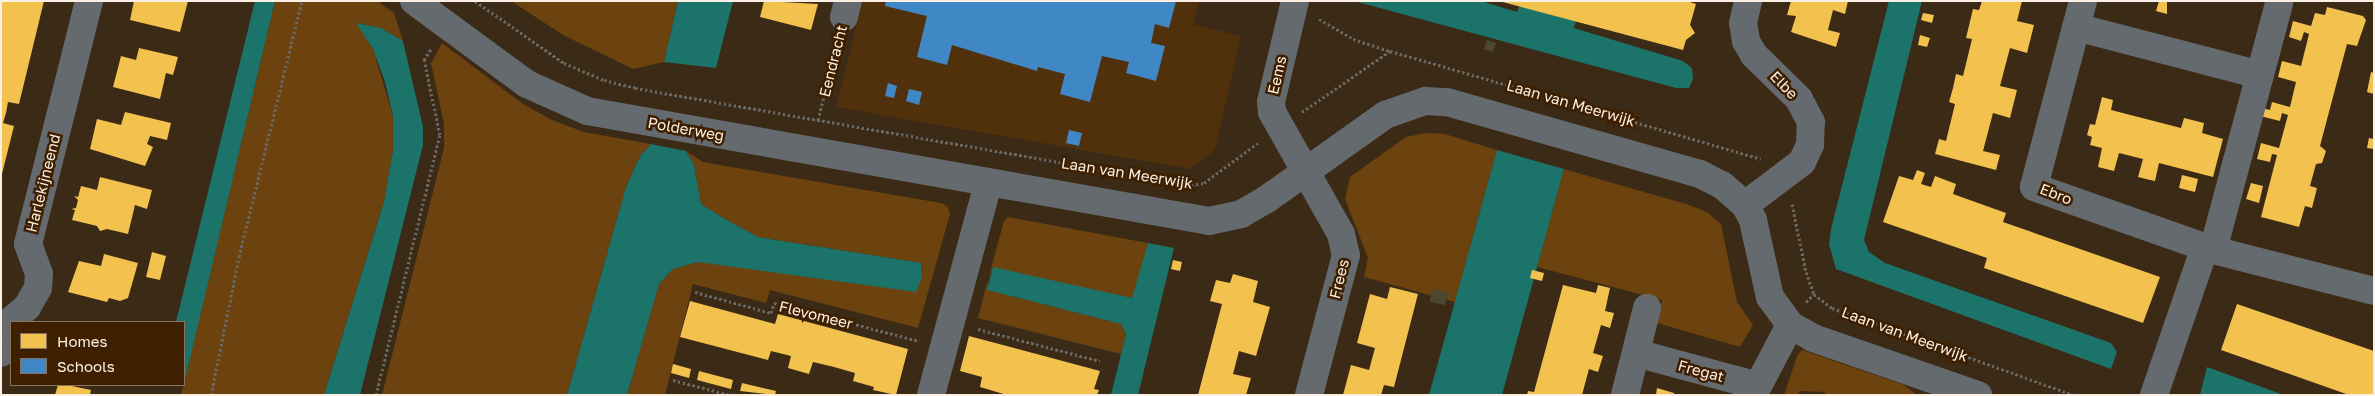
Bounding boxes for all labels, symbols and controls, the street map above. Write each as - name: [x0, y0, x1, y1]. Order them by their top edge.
- street label: Eendracht: [815, 23, 851, 99]
- street label: Eems: [1264, 54, 1290, 96]
- street label: Elbe: [1766, 67, 1802, 103]
- street label: Laan van Meerwijk: [1505, 76, 1637, 130]
- street label: Polderweg: [646, 113, 726, 145]
- street label: Harlekijneend: [22, 132, 64, 234]
- street label: Laan van Meerwijk: [1060, 154, 1194, 192]
- street label: Ebro: [2037, 180, 2075, 208]
- street label: Frees: [1325, 257, 1353, 301]
- street label: Flevomeer: [777, 297, 855, 333]
- street label: Laan van Meerwijk: [1839, 303, 1971, 365]
- legend: [10, 321, 185, 386]
- text: Homes: [57, 332, 107, 350]
- street label: Fregat: [1676, 356, 1726, 386]
- text: Schools: [57, 357, 115, 375]

